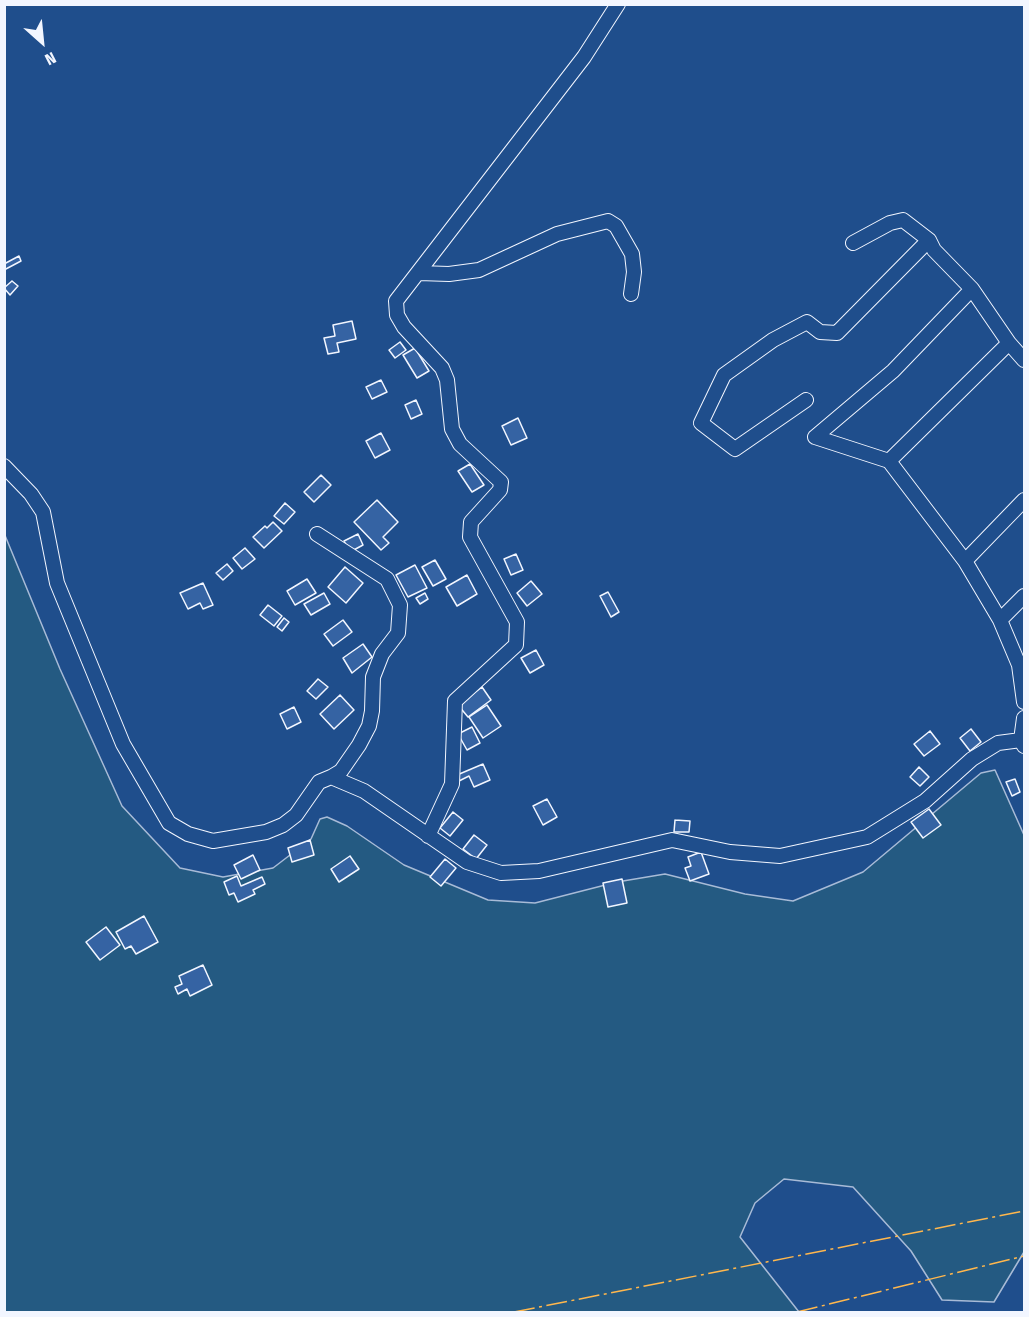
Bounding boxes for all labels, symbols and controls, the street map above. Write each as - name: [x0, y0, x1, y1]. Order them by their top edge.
- north arrow: [12, 12, 72, 72]
- text: N: [42, 48, 59, 69]

